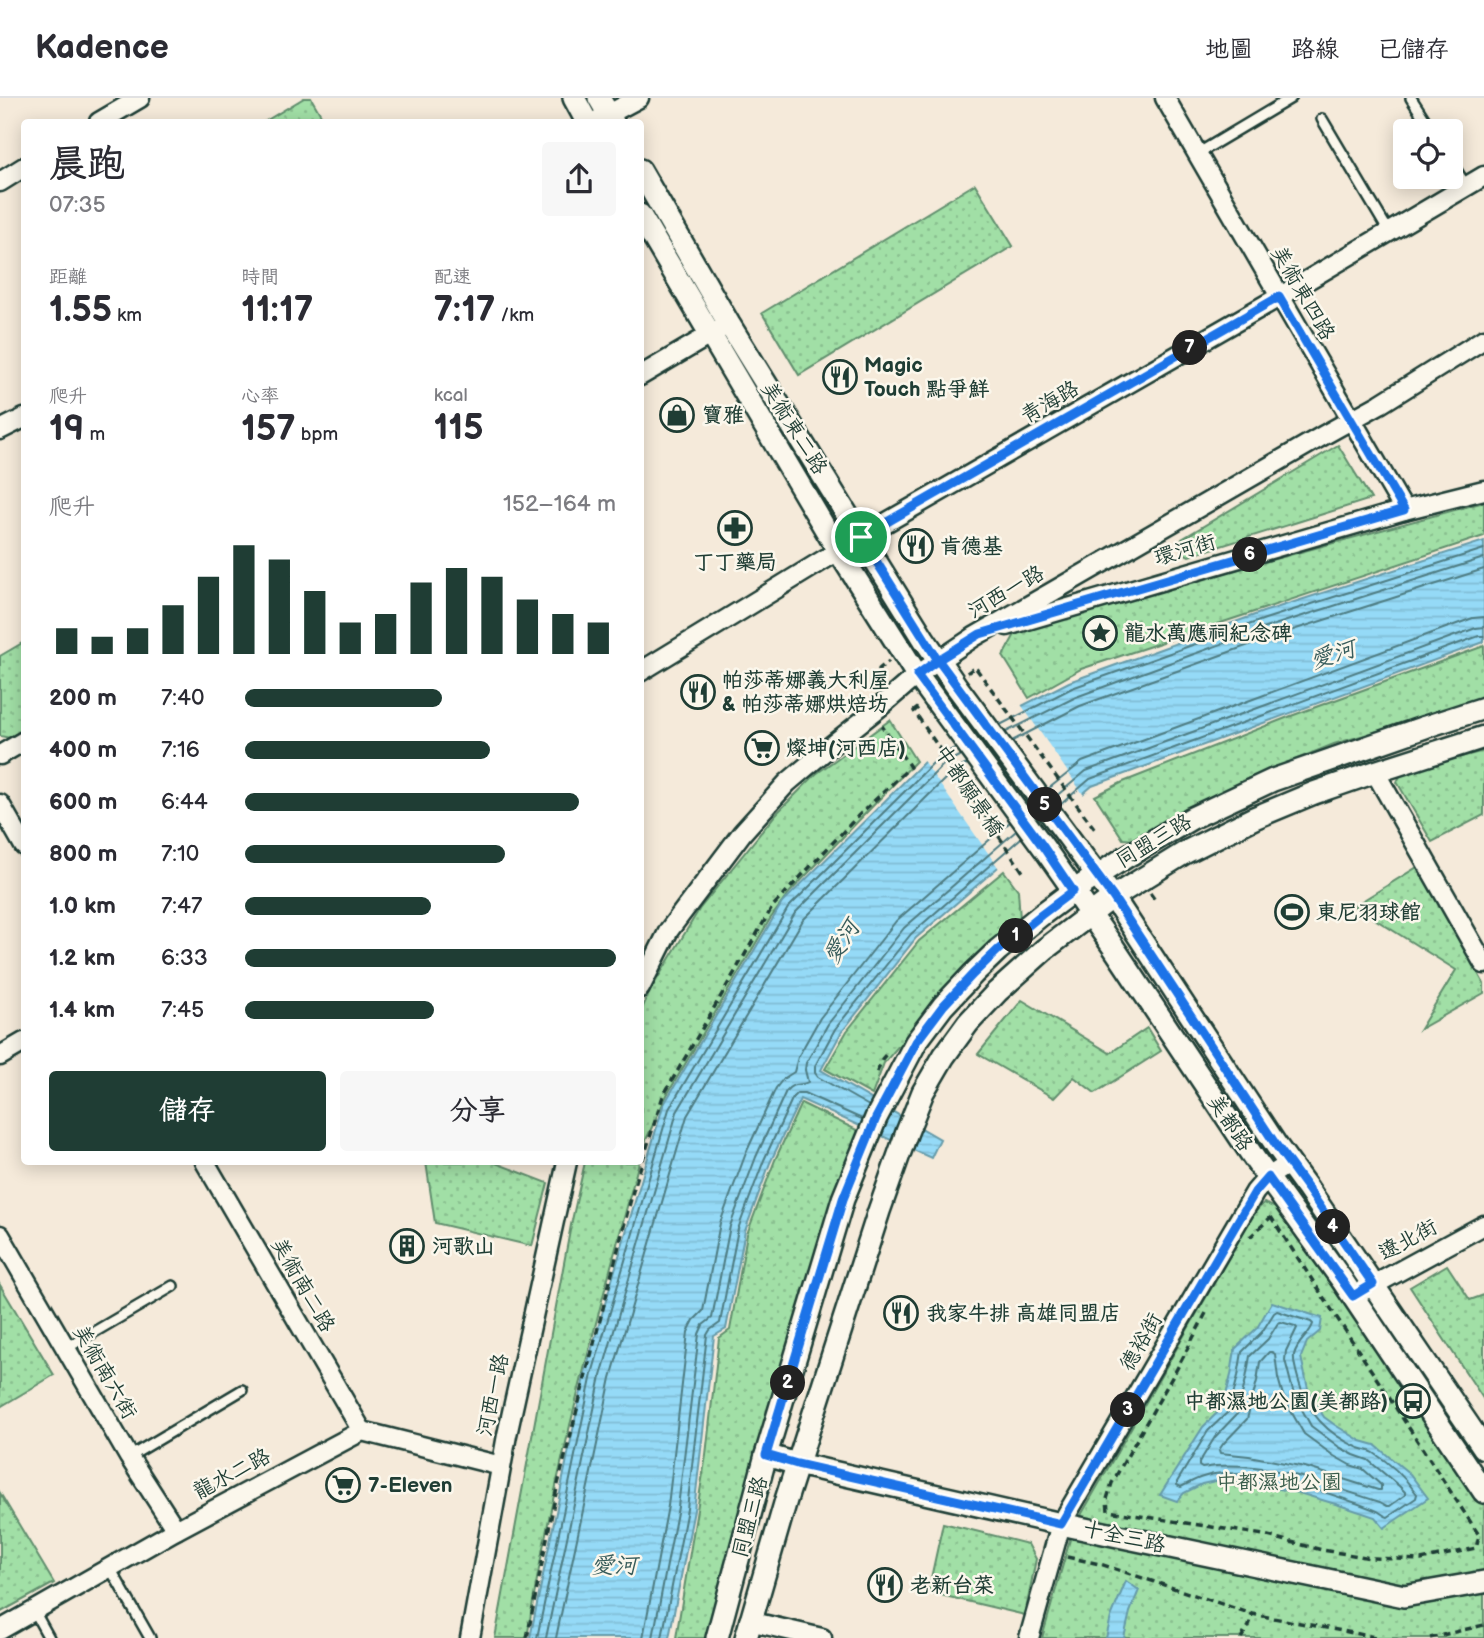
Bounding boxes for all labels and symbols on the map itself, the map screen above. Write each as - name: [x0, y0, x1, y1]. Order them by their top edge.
- street label: 美術東四路: [1266, 241, 1340, 345]
- pin: 7: [1172, 330, 1208, 366]
- place label: Magic Touch 點爭鮮: [864, 353, 990, 402]
- restaurant icon: Magic Touch 點爭鮮: [821, 358, 859, 396]
- street label: 青海路: [1016, 375, 1084, 429]
- street label: 美術東二路: [756, 377, 832, 479]
- shop icon: 寶雅: [658, 396, 696, 434]
- place label: 寶雅: [702, 403, 744, 428]
- pin: [831, 507, 891, 567]
- pharmacy icon: 丁丁藥局: [716, 509, 754, 547]
- restaurant icon: 肯德基: [897, 527, 935, 565]
- street label: 環河街: [1151, 529, 1219, 571]
- place label: 肯德基: [940, 534, 1003, 559]
- pin: 6: [1232, 538, 1268, 573]
- place label: 丁丁藥局: [693, 550, 777, 575]
- street label: 河西一路: [963, 560, 1049, 624]
- place icon: 龍水萬應祠紀念碑: [1081, 614, 1119, 652]
- place label: 龍水萬應祠紀念碑: [1124, 621, 1292, 646]
- water label: 愛河: [1307, 633, 1363, 675]
- place label: 帕莎蒂娜義大利屋 & 帕莎蒂娜烘焙坊: [722, 668, 890, 717]
- restaurant icon: 帕莎蒂娜義大利屋 & 帕莎蒂娜烘焙坊: [679, 673, 717, 711]
- supermarket icon: 燦坤(河西店): [743, 729, 781, 767]
- place label: 燦坤(河西店): [786, 736, 906, 761]
- street label: 中都願景橋: [929, 740, 1009, 842]
- pin: 5: [1028, 788, 1062, 822]
- street label: 同盟三路: [1112, 809, 1196, 873]
- sports icon: 東尼羽球館: [1273, 893, 1311, 931]
- place label: 東尼羽球館: [1316, 900, 1421, 925]
- water label: 愛河: [818, 912, 868, 969]
- pin: 1: [998, 918, 1034, 954]
- street label: 美都路: [1202, 1090, 1258, 1156]
- pin: 4: [1316, 1210, 1350, 1244]
- street label: 遼北街: [1374, 1214, 1442, 1266]
- building icon: 河歌山: [388, 1227, 426, 1265]
- street label: 美術南二路: [266, 1233, 340, 1337]
- place label: 河歌山: [432, 1234, 495, 1259]
- restaurant icon: 我家牛排 高雄同盟店: [882, 1294, 920, 1332]
- place label: 我家牛排 高雄同盟店: [926, 1301, 1121, 1326]
- street label: 德裕街: [1114, 1308, 1168, 1376]
- street label: 美術南六街: [68, 1320, 142, 1424]
- street label: 河西一路: [472, 1351, 514, 1439]
- pin: 2: [770, 1366, 806, 1400]
- bus stop icon: 中都濕地公園(美都路): [1394, 1382, 1432, 1420]
- place label: 中都濕地公園(美都路): [1184, 1389, 1388, 1414]
- pin: 3: [1110, 1392, 1146, 1428]
- street label: 龍水二路: [189, 1443, 275, 1505]
- supermarket icon: 7-Eleven: [324, 1466, 362, 1504]
- park label: 中都濕地公園: [1216, 1470, 1342, 1495]
- place label: 7-Eleven: [368, 1473, 453, 1498]
- street label: 同盟三路: [727, 1473, 773, 1561]
- street label: 十全三路: [1080, 1516, 1168, 1558]
- water label: 愛河: [591, 1552, 641, 1580]
- restaurant icon: 老新台菜: [866, 1566, 904, 1604]
- place label: 老新台菜: [910, 1573, 994, 1598]

